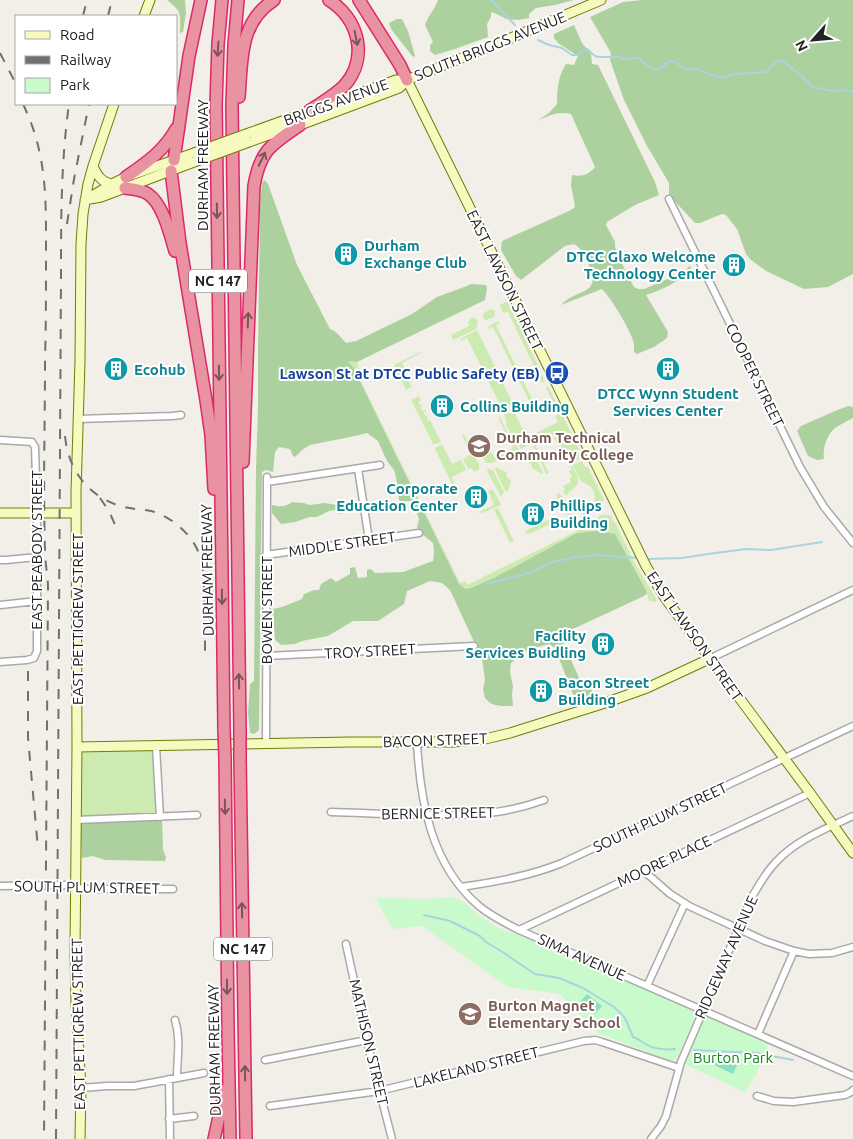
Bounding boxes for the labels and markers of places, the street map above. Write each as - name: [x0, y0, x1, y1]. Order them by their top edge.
- place label: Durham Exchange Club: [364, 237, 467, 271]
- building icon: Durham Exchange Club: [333, 241, 359, 267]
- place label: DTCC Glaxo Welcome Technology Center: [566, 248, 717, 282]
- building icon: DTCC Glaxo Welcome Technology Center: [721, 252, 747, 278]
- building icon: Ecohub: [103, 356, 129, 382]
- building icon: DTCC Wynn Student Services Center: [655, 356, 681, 382]
- bus stop icon: Lawson St at DTCC Public Safety (EB): [544, 360, 570, 386]
- place label: Ecohub: [134, 361, 185, 378]
- place label: Lawson St at DTCC Public Safety (EB): [279, 365, 540, 382]
- place label: DTCC Wynn Student Services Center: [597, 385, 739, 419]
- building icon: Collins Building: [429, 393, 455, 419]
- place label: Collins Building: [460, 398, 569, 415]
- place label: Durham Technical Community College: [496, 429, 634, 463]
- school or university icon: Durham Technical Community College: [466, 433, 492, 459]
- place label: Corporate Education Center: [336, 480, 459, 514]
- building icon: Corporate Education Center: [463, 484, 489, 510]
- place label: Phillips Building: [550, 497, 608, 531]
- building icon: Phillips Building: [520, 501, 546, 527]
- place label: Facility Services Buidling: [466, 627, 586, 661]
- building icon: Facility Services Buidling: [590, 631, 616, 657]
- place label: Bacon Street Building: [558, 674, 650, 708]
- building icon: Bacon Street Building: [528, 678, 554, 704]
- place label: Burton Magnet Elementary School: [488, 997, 621, 1031]
- school or university icon: Burton Magnet Elementary School: [457, 1001, 483, 1027]

